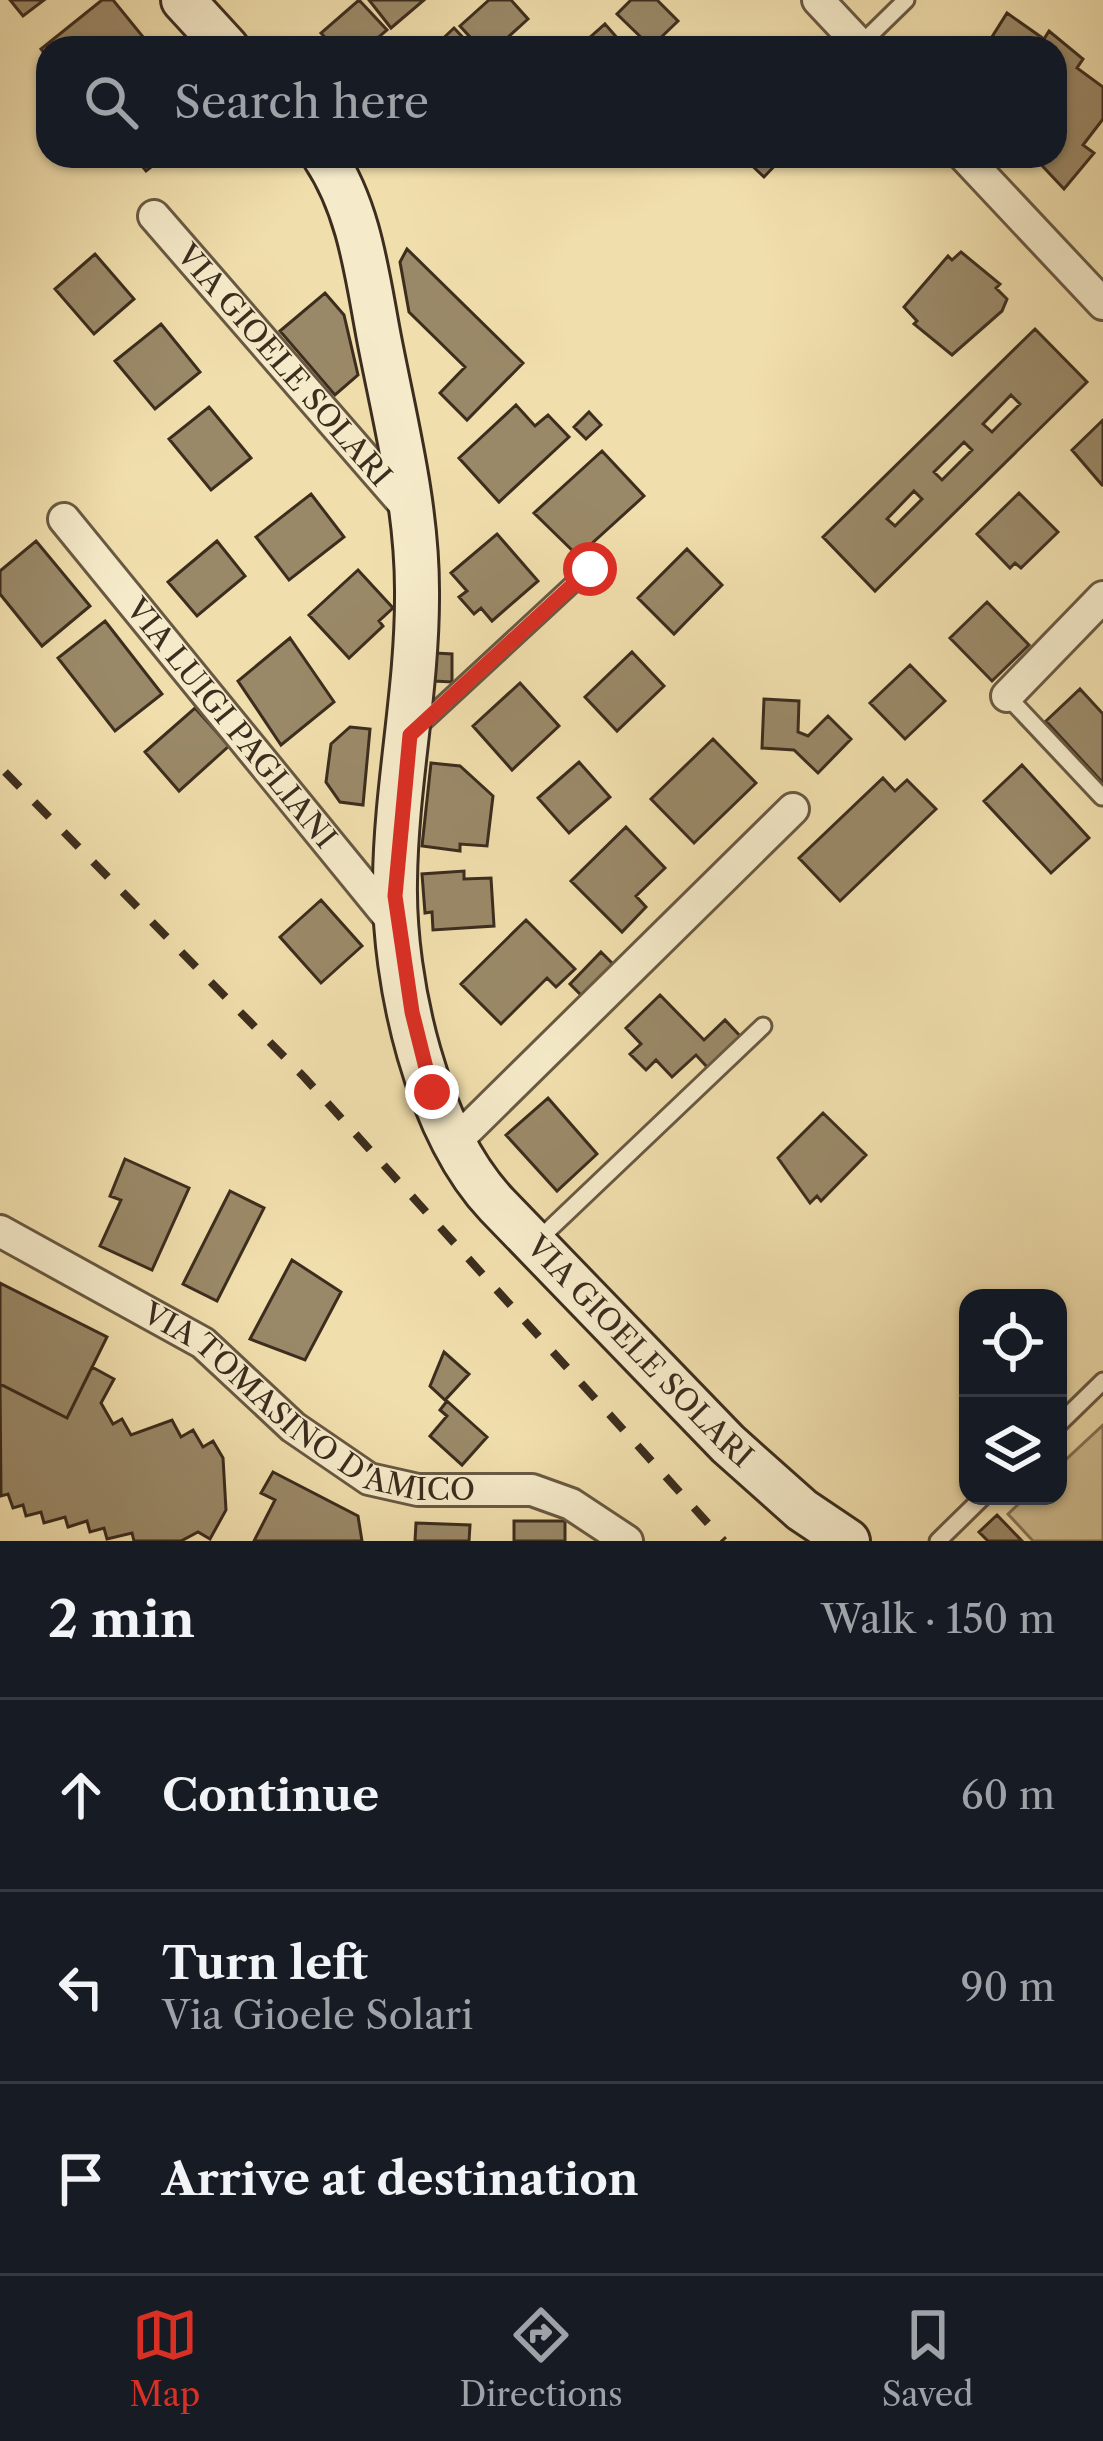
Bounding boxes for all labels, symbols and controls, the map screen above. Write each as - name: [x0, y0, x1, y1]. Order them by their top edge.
- search box: [36, 36, 1067, 168]
- icon: search: [78, 69, 144, 135]
- text: Search here: [174, 74, 429, 130]
- street label: VIA GIOELE SOLARI: [168, 236, 399, 494]
- route start: [563, 542, 617, 596]
- street label: VIA LUIGI PAGLIANI: [118, 590, 344, 856]
- route end: [405, 1065, 459, 1119]
- street label: VIA GIOELE SOLARI: [518, 1227, 760, 1475]
- map controls: [959, 1289, 1067, 1505]
- button: locate: [959, 1289, 1067, 1397]
- street label: VIA TOMASINO D'AMICO: [136, 1294, 475, 1508]
- button: layers: [959, 1397, 1067, 1505]
- text: 2 min: [48, 1588, 195, 1650]
- text: Walk · 150 m: [821, 1595, 1055, 1643]
- icon: ahead: [48, 1762, 114, 1828]
- text: Continue: [162, 1767, 379, 1823]
- text: 60 m: [961, 1771, 1055, 1819]
- text: Turn left: [162, 1935, 368, 1991]
- icon: left: [48, 1954, 114, 2020]
- text: 90 m: [961, 1963, 1055, 2011]
- text: Via Gioele Solari: [162, 1991, 473, 2039]
- icon: arrive: [48, 2146, 114, 2212]
- text: Arrive at destination: [162, 2151, 639, 2207]
- tab: Map: [130, 2302, 200, 2415]
- tab: Directions: [460, 2302, 623, 2415]
- tab: Saved: [882, 2302, 973, 2415]

